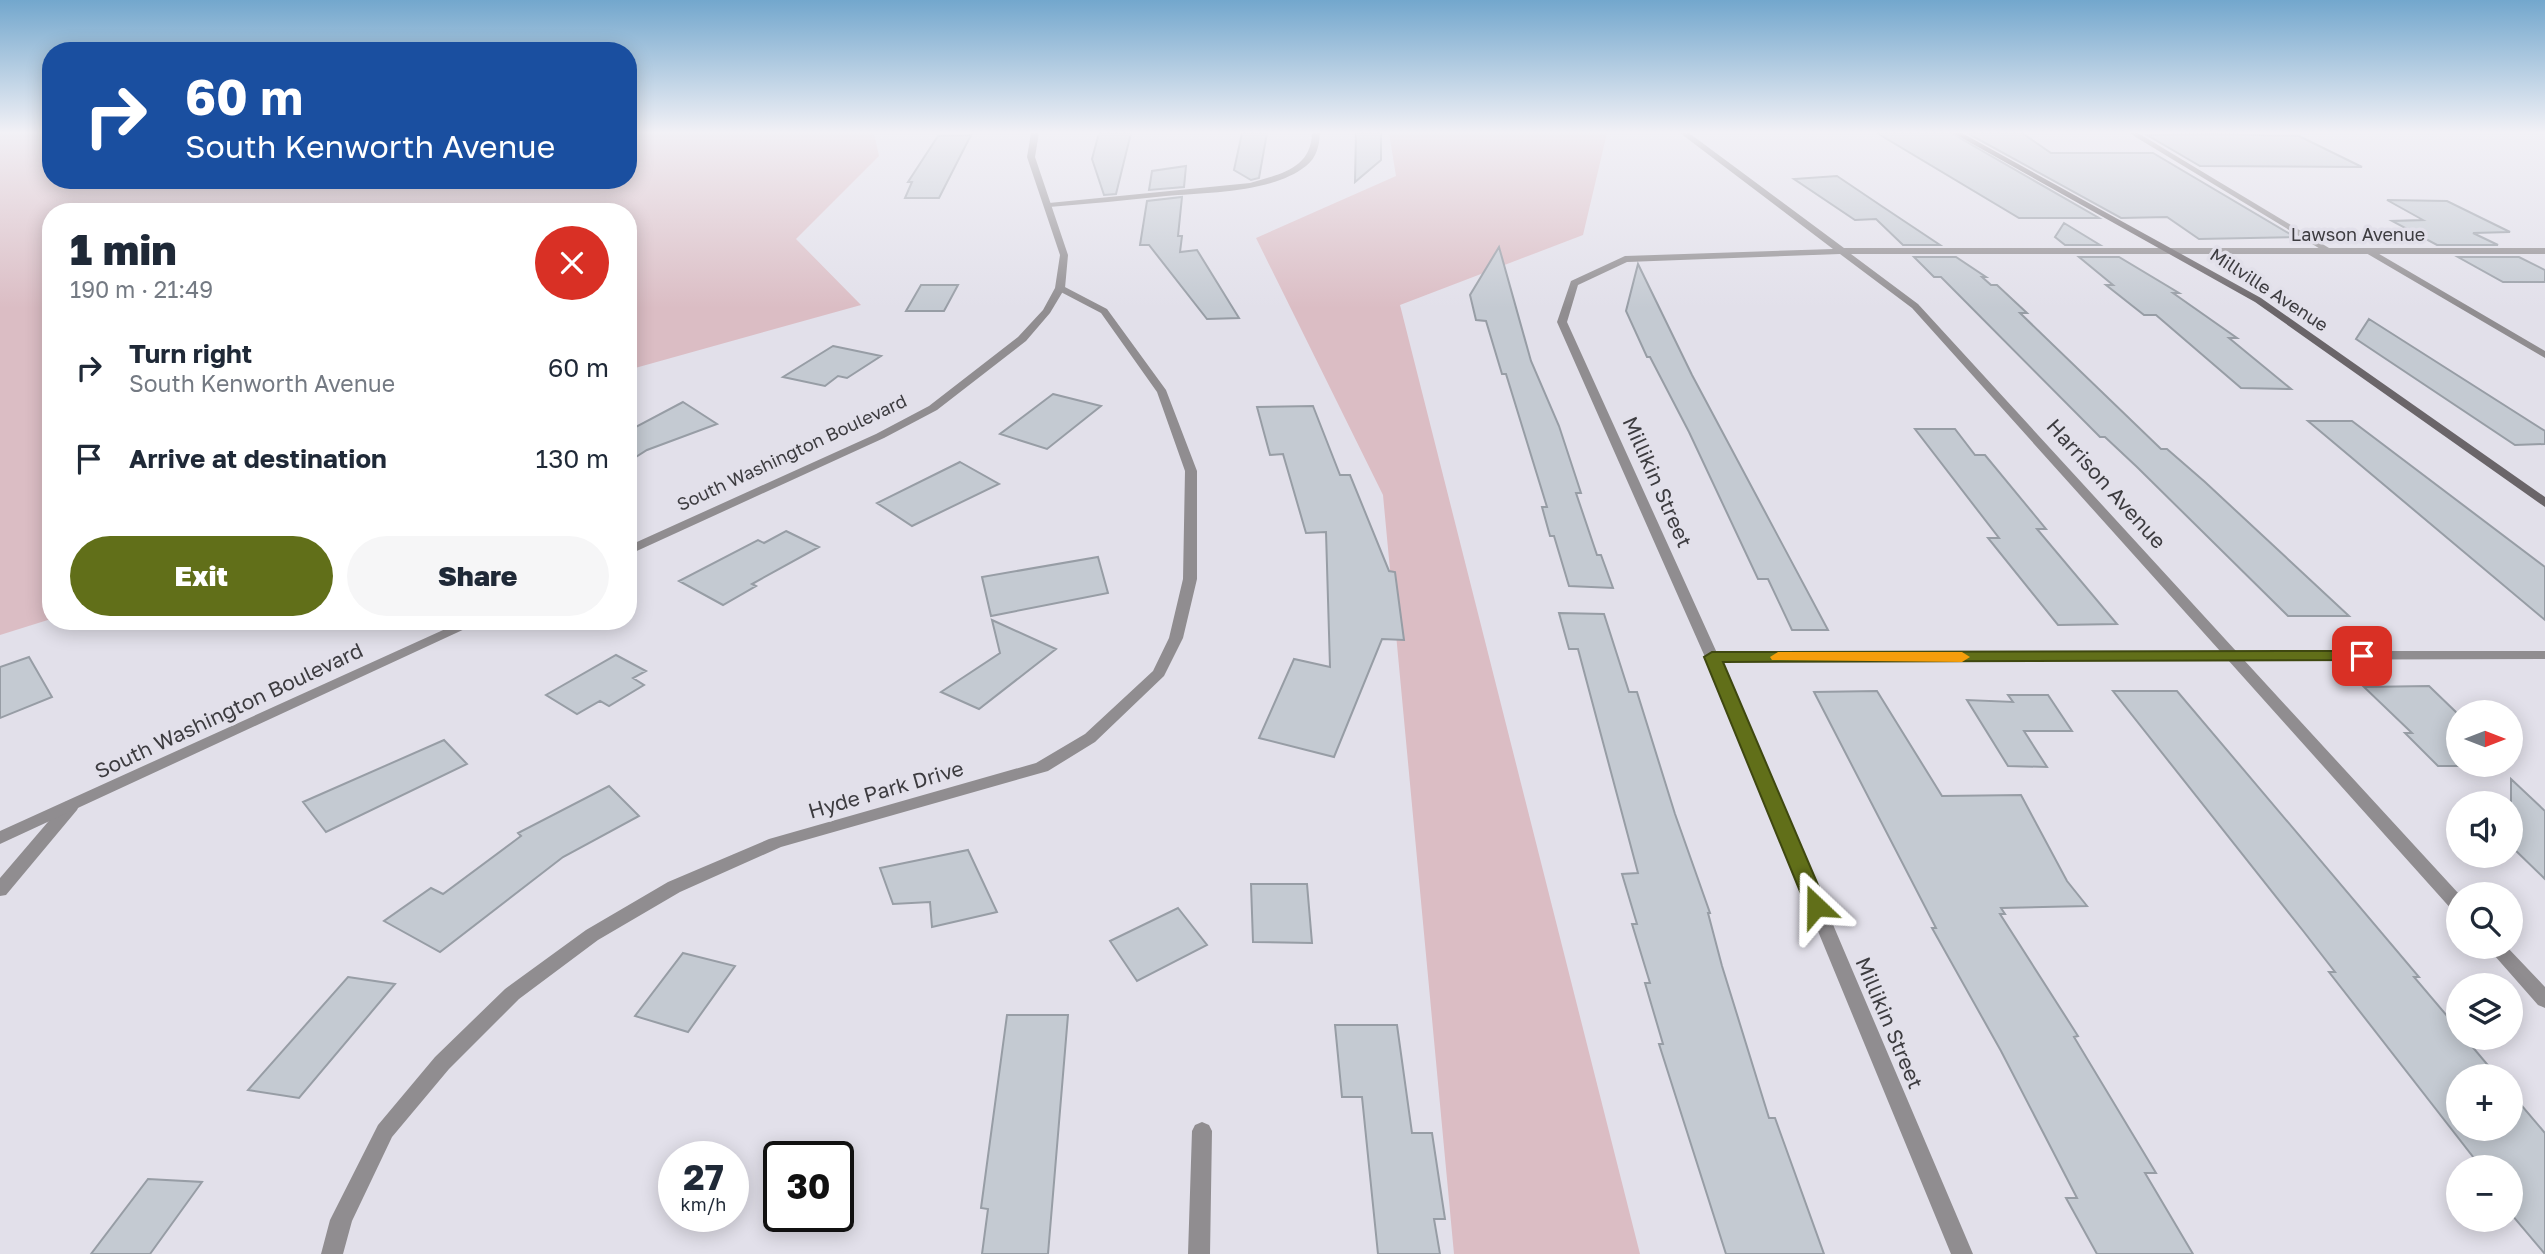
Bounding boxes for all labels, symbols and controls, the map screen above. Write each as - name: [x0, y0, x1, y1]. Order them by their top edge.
- text: 60 m: [185, 67, 303, 126]
- icon: right: [70, 70, 161, 161]
- text: South Kenworth Avenue: [185, 127, 555, 165]
- street label: Lawson Avenue: [2291, 223, 2425, 245]
- text: 1 min: [70, 224, 177, 274]
- button: close: [535, 226, 609, 300]
- street label: Millville Avenue: [2206, 243, 2333, 335]
- text: 190 m · 21:49: [70, 275, 213, 303]
- text: Turn right: [129, 338, 252, 369]
- icon: right: [70, 349, 108, 387]
- text: 60 m: [548, 352, 609, 383]
- text: South Kenworth Avenue: [129, 369, 395, 397]
- street label: South Washington Boulevard: [673, 389, 910, 515]
- street label: Millikin Street: [1617, 412, 1698, 551]
- street label: Harrison Avenue: [2042, 413, 2172, 554]
- icon: arrive: [70, 440, 108, 478]
- text: Arrive at destination: [129, 443, 387, 474]
- text: 130 m: [536, 443, 609, 474]
- button: Exit: [70, 536, 333, 616]
- button: Share: [347, 536, 609, 616]
- pin: [2332, 626, 2392, 686]
- street label: South Washington Boulevard: [90, 636, 367, 784]
- icon: arrive: [2343, 637, 2381, 675]
- north arrow: [2446, 700, 2524, 777]
- map controls: [2446, 700, 2523, 1232]
- street label: Hyde Park Drive: [805, 754, 966, 824]
- button: sound: [2446, 791, 2523, 868]
- position arrow: [1779, 869, 1853, 943]
- button: search: [2446, 882, 2523, 959]
- street label: Millikin Street: [1850, 953, 1929, 1092]
- button: layers: [2446, 973, 2523, 1050]
- button: +: [2446, 1064, 2523, 1141]
- speed limit sign: 30: [763, 1141, 854, 1232]
- button: −: [2446, 1155, 2523, 1232]
- text: 27: [683, 1156, 724, 1198]
- text: km/h: [681, 1193, 726, 1215]

